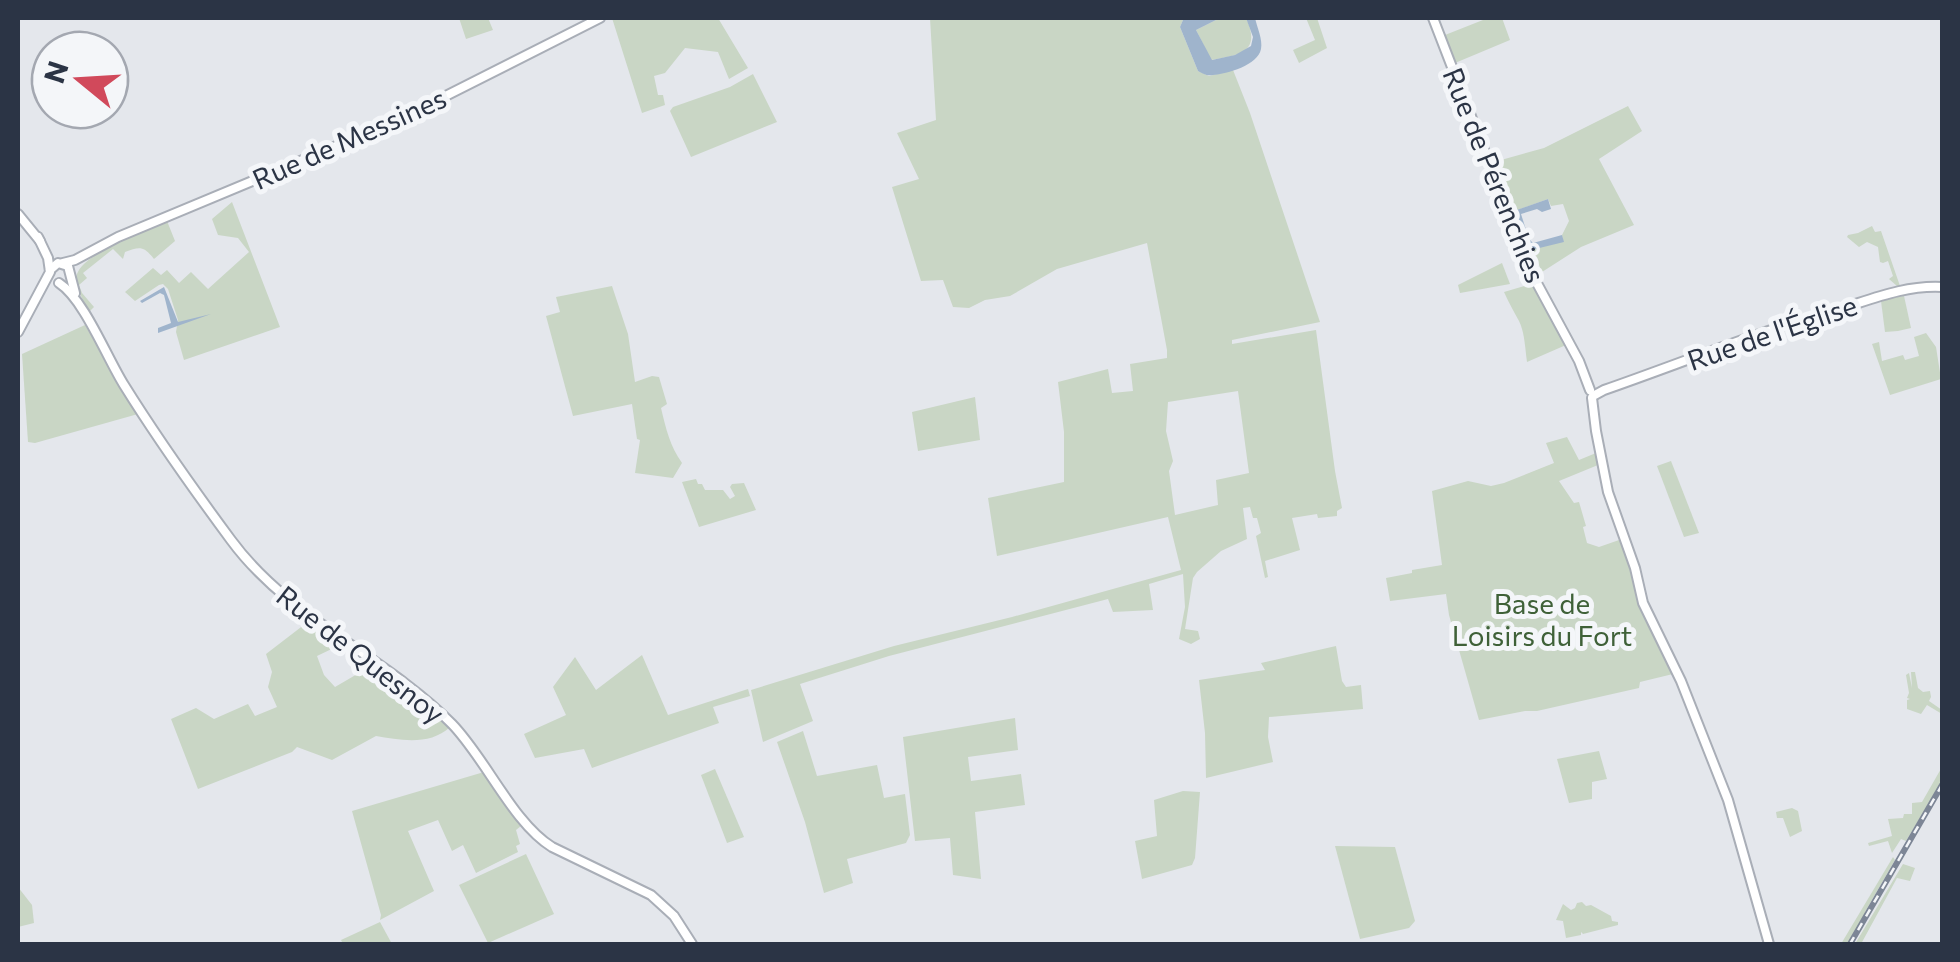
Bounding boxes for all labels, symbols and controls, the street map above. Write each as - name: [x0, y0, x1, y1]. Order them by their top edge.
- north arrow: [30, 30, 130, 130]
- text: N: [36, 57, 75, 87]
- street label: Rue de Pérenchies: [1436, 63, 1554, 287]
- street label: Rue de Messines: [247, 80, 451, 196]
- street label: Rue de l'Église: [1683, 287, 1861, 377]
- street label: Rue de Quesnoy: [270, 578, 452, 730]
- park label: Base de Loisirs du Fort: [1452, 586, 1632, 652]

